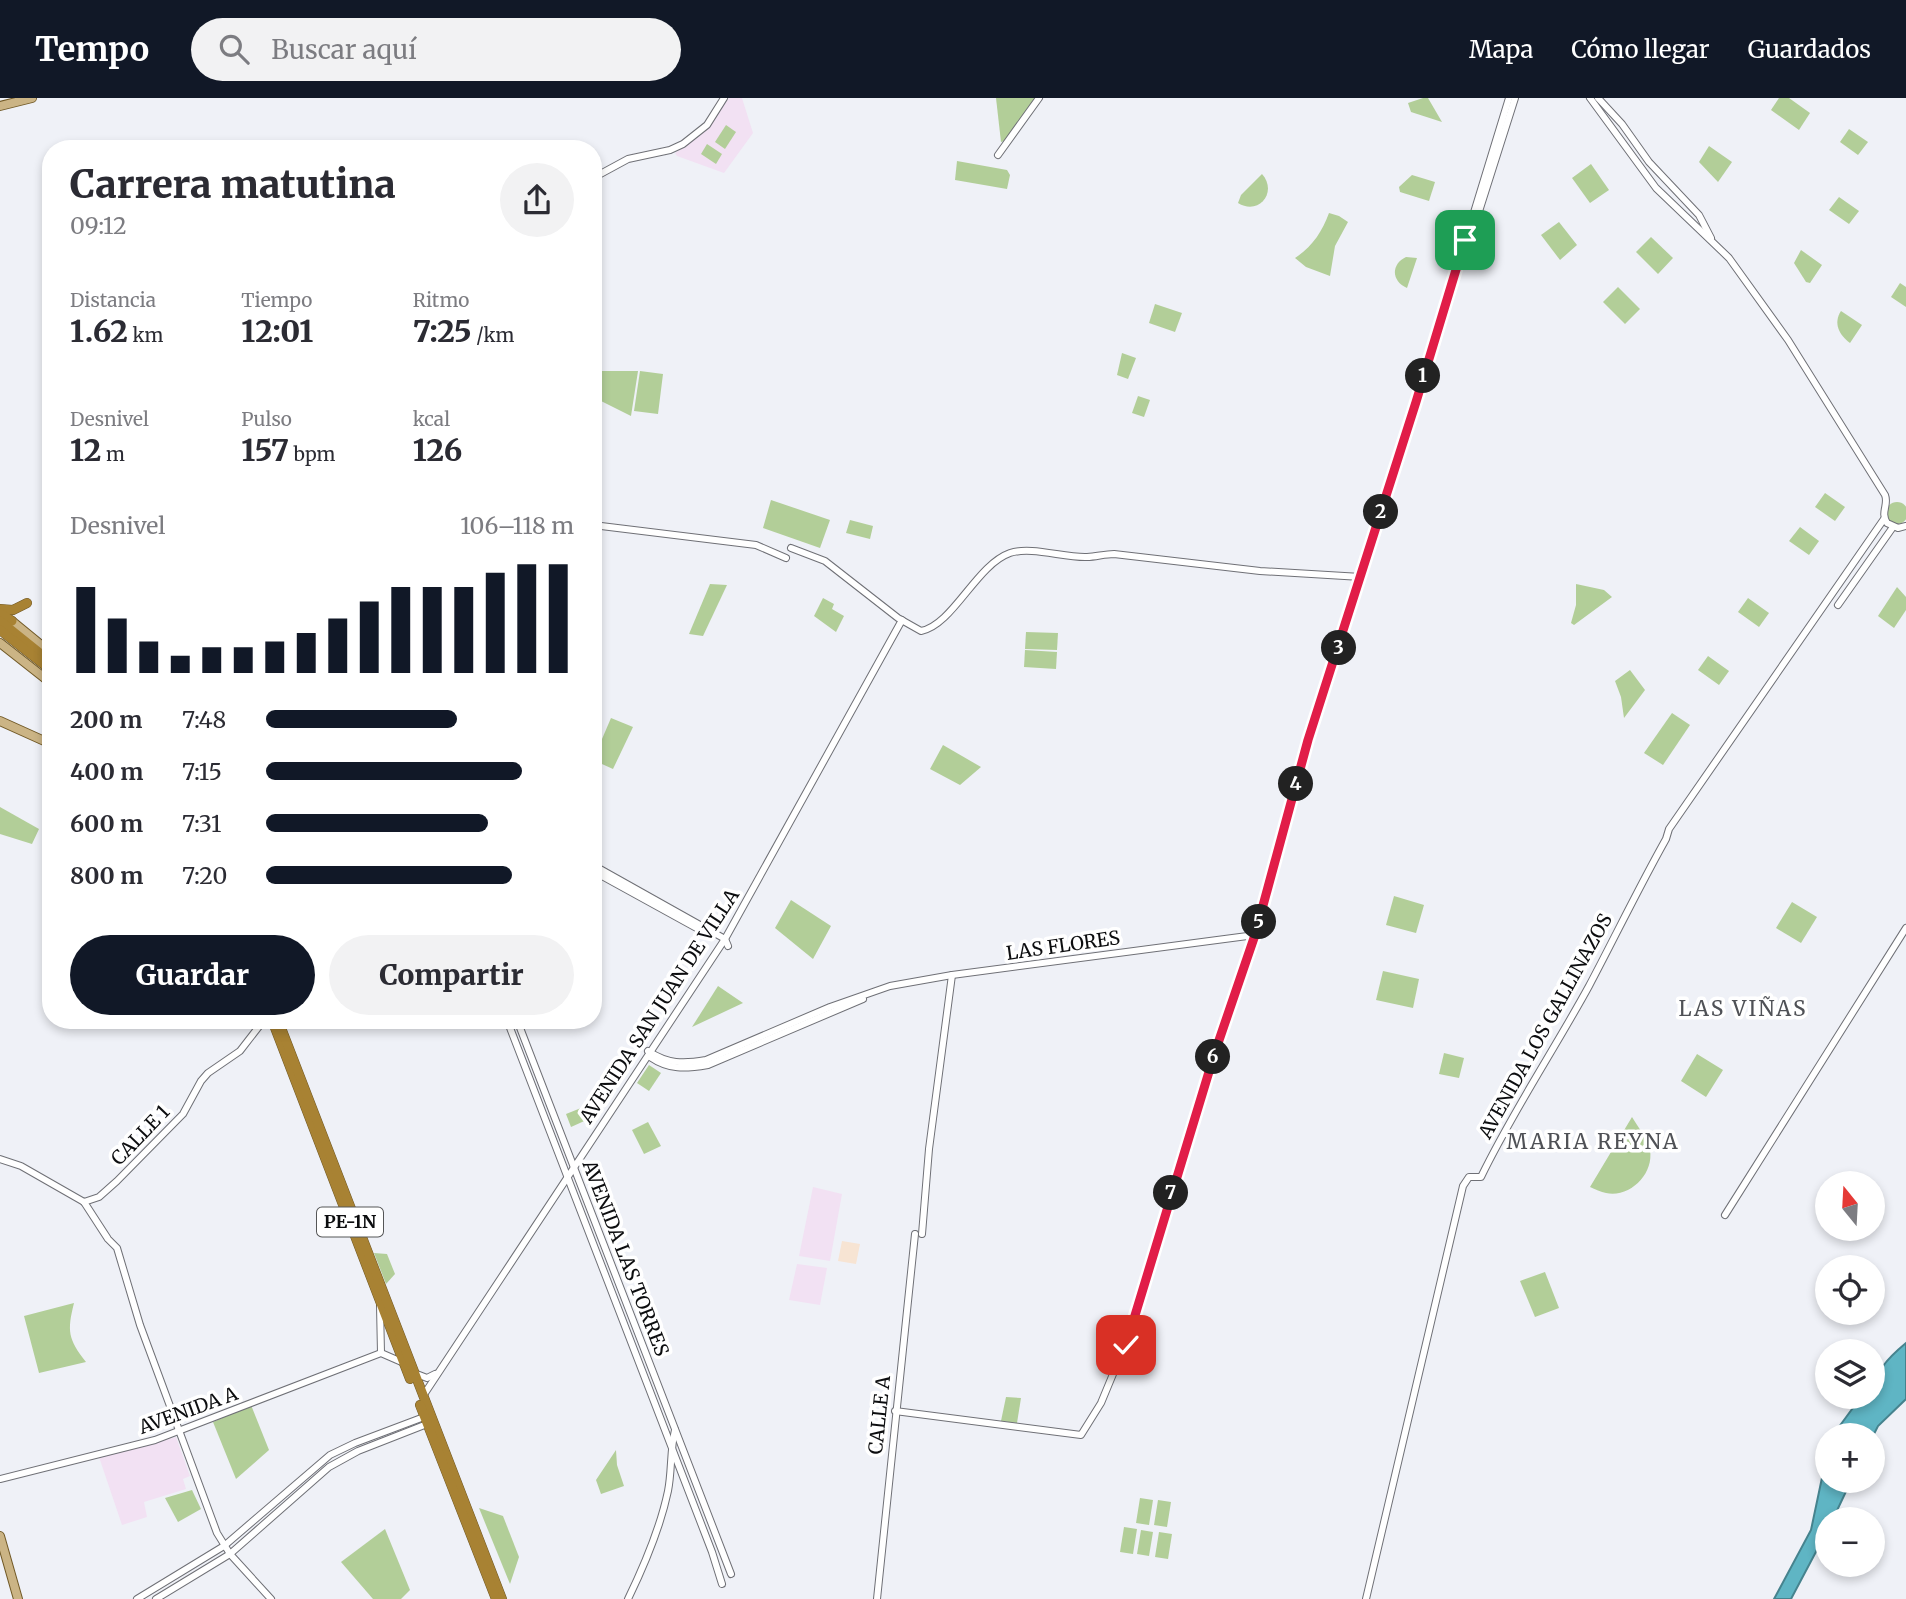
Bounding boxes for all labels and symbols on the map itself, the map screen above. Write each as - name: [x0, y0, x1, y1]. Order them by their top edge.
- pin: [1435, 210, 1495, 270]
- pin: 1: [1406, 358, 1440, 394]
- pin: 2: [1364, 494, 1398, 530]
- pin: 3: [1322, 630, 1356, 666]
- pin: 4: [1278, 766, 1314, 802]
- street label: AVENIDA SAN JUAN DE VILLA: [574, 884, 744, 1129]
- pin: 5: [1242, 904, 1276, 940]
- street label: AVENIDA LOS GALLINAZOS: [1473, 909, 1617, 1144]
- street label: LAS FLORES: [1005, 925, 1121, 965]
- district label: LAS VIÑAS: [1678, 995, 1808, 1022]
- pin: 6: [1196, 1040, 1230, 1074]
- street label: CALLE 1: [106, 1100, 175, 1170]
- district label: MARIA REYNA: [1507, 1128, 1679, 1155]
- street label: AVENIDA LAS TORRES: [577, 1156, 674, 1359]
- north arrow: [1815, 1171, 1885, 1241]
- pin: 7: [1154, 1176, 1188, 1210]
- road number: PE-1N: [317, 1208, 383, 1237]
- pin: [1096, 1315, 1156, 1375]
- street label: CALLE A: [863, 1374, 895, 1456]
- street label: AVENIDA A: [134, 1381, 241, 1439]

